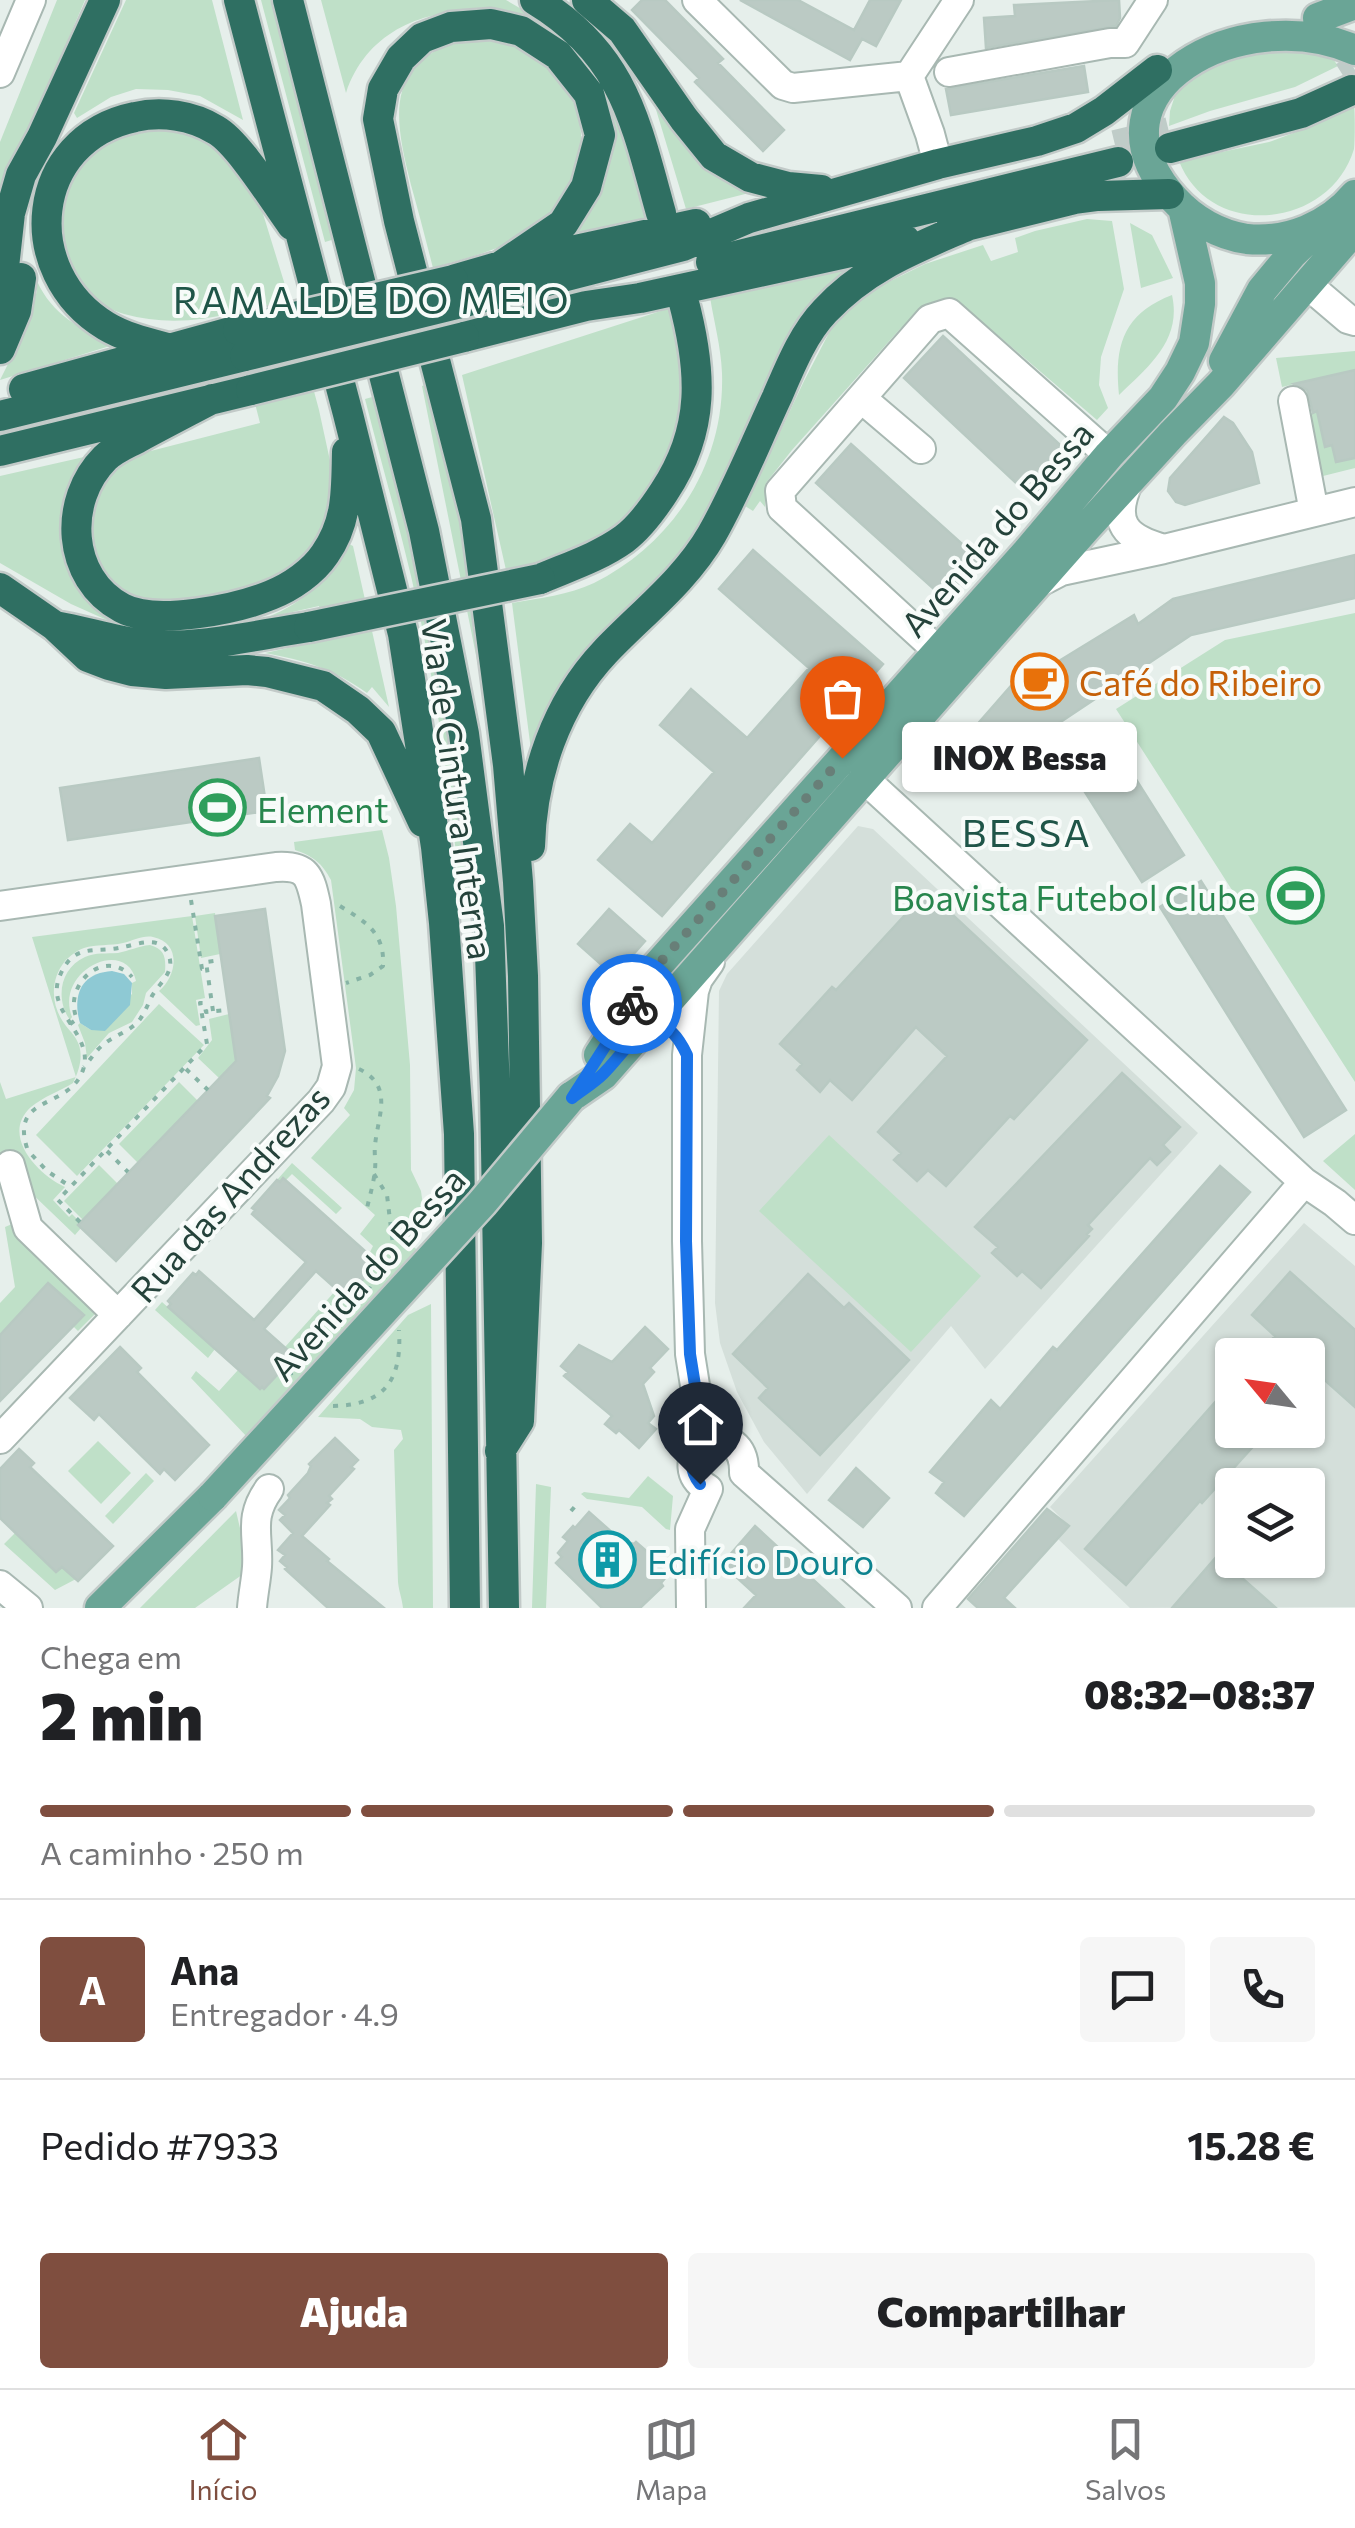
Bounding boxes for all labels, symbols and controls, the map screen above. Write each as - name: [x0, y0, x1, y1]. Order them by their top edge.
- district label: RAMALDE DO MEIO: [173, 275, 571, 322]
- street label: Avenida do Bessa: [891, 411, 1101, 645]
- street label: Via de Cintura Interna: [414, 616, 504, 962]
- cafe icon: Café do Ribeiro: [1010, 651, 1070, 711]
- pin: [800, 656, 885, 759]
- place label: Café do Ribeiro: [1079, 660, 1322, 703]
- icon: bag: [815, 671, 870, 726]
- callout: INOX Bessa: [902, 723, 1137, 793]
- text: INOX Bessa: [933, 737, 1106, 777]
- sports icon: Element: [188, 778, 248, 838]
- place label: Element: [257, 787, 389, 830]
- district label: BESSA: [962, 808, 1092, 855]
- sports icon: Boavista Futebol Clube: [1265, 866, 1325, 926]
- place label: Boavista Futebol Clube: [892, 875, 1256, 918]
- courier: [582, 954, 682, 1054]
- icon: bike: [605, 977, 660, 1032]
- street label: Rua das Andrezas: [120, 1076, 338, 1310]
- street label: Avenida do Bessa: [259, 1158, 473, 1388]
- north arrow: [1215, 1338, 1325, 1448]
- map controls: [1215, 1338, 1325, 1578]
- pin: [658, 1382, 743, 1485]
- icon: home: [673, 1397, 728, 1452]
- button: layers: [1215, 1468, 1325, 1578]
- building icon: Edifício Douro: [578, 1530, 638, 1590]
- place label: Edifício Douro: [647, 1539, 874, 1582]
- text: Chega em: [40, 1636, 182, 1676]
- text: 08:32–08:37: [1084, 1670, 1315, 1717]
- text: 2 min: [40, 1674, 203, 1753]
- text: A caminho · 250 m: [40, 1832, 304, 1872]
- button: chat: [1080, 1937, 1185, 2042]
- button: phone: [1210, 1937, 1315, 2042]
- text: Ana: [170, 1946, 239, 1993]
- text: A: [79, 1966, 106, 2013]
- text: Entregador · 4.9: [170, 1993, 399, 2033]
- text: Pedido #7933: [40, 2121, 279, 2168]
- text: 15.28 €: [1187, 2121, 1315, 2168]
- button: Ajuda: [40, 2253, 668, 2368]
- button: Compartilhar: [688, 2253, 1315, 2368]
- tab: Início: [189, 2412, 258, 2506]
- tab: Mapa: [635, 2412, 707, 2506]
- tab: Salvos: [1085, 2412, 1166, 2506]

